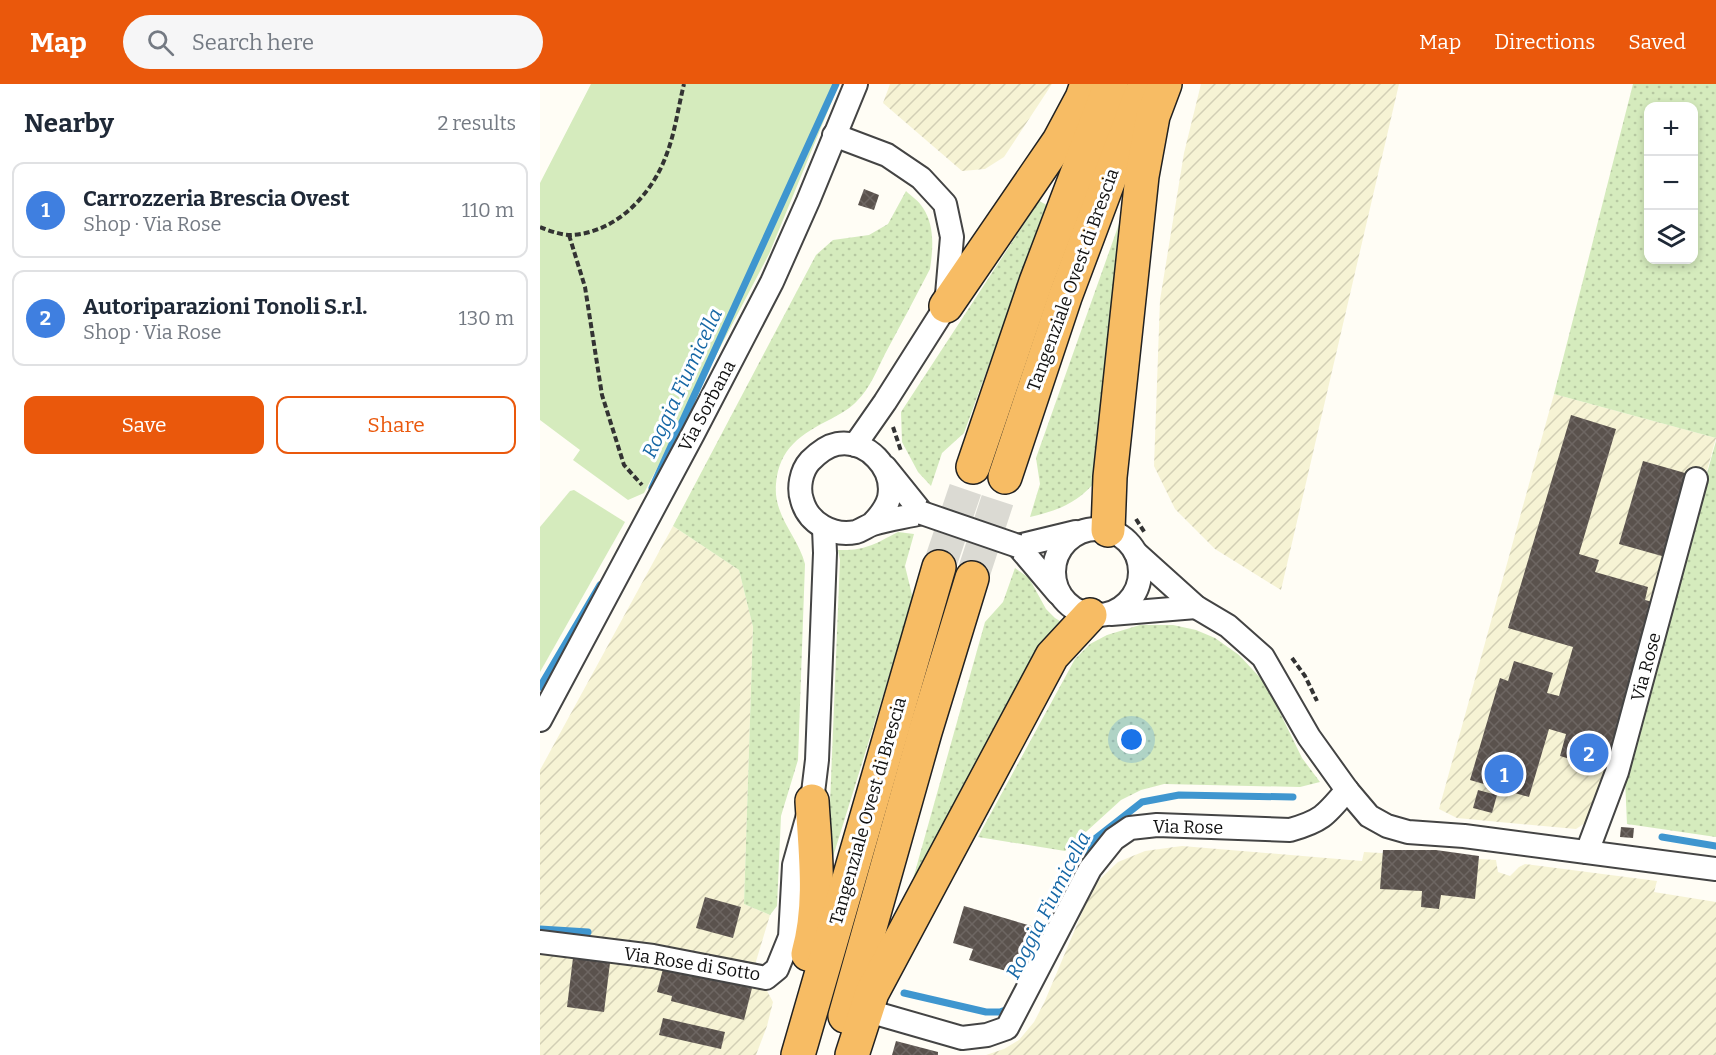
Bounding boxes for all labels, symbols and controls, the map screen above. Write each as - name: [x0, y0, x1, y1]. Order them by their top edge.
- search box: [123, 15, 543, 69]
- text: Map: [30, 26, 87, 59]
- icon: search: [144, 26, 177, 59]
- text: Search here: [192, 29, 314, 56]
- text: Map: [1419, 29, 1461, 55]
- text: Directions: [1494, 29, 1595, 55]
- text: Saved: [1628, 29, 1686, 55]
- map controls: [1644, 102, 1698, 264]
- button: +: [1644, 102, 1698, 156]
- text: Nearby: [24, 108, 114, 139]
- text: 2 results: [437, 111, 516, 135]
- button: −: [1644, 156, 1698, 210]
- street label: Tangenziale Ovest di Brescia: [1022, 165, 1124, 395]
- text: Carrozzeria Brescia Ovest: [83, 185, 350, 212]
- text: 1: [41, 198, 50, 222]
- text: 110 m: [462, 198, 514, 222]
- button: layers: [1644, 210, 1698, 264]
- text: Shop · Via Rose: [83, 212, 221, 236]
- text: Autoriparazioni Tonoli S.r.l.: [83, 293, 367, 320]
- water label: Roggia Fiumicella: [637, 304, 727, 462]
- text: 2: [40, 306, 51, 330]
- text: 130 m: [459, 306, 514, 330]
- text: Shop · Via Rose: [83, 320, 221, 344]
- street label: Via Sorbana: [674, 356, 740, 455]
- button: Save: [24, 396, 264, 454]
- button: Share: [276, 396, 516, 454]
- street label: Via Rose: [1626, 630, 1666, 704]
- street label: Tangenziale Ovest di Brescia: [825, 695, 911, 927]
- your location: [1117, 725, 1146, 754]
- pin: 2: [1570, 730, 1608, 776]
- pin: 1: [1484, 752, 1524, 796]
- street label: Via Rose: [1153, 815, 1223, 839]
- water label: Roggia Fiumicella: [1001, 827, 1095, 983]
- street label: Via Rose di Sotto: [622, 942, 762, 986]

